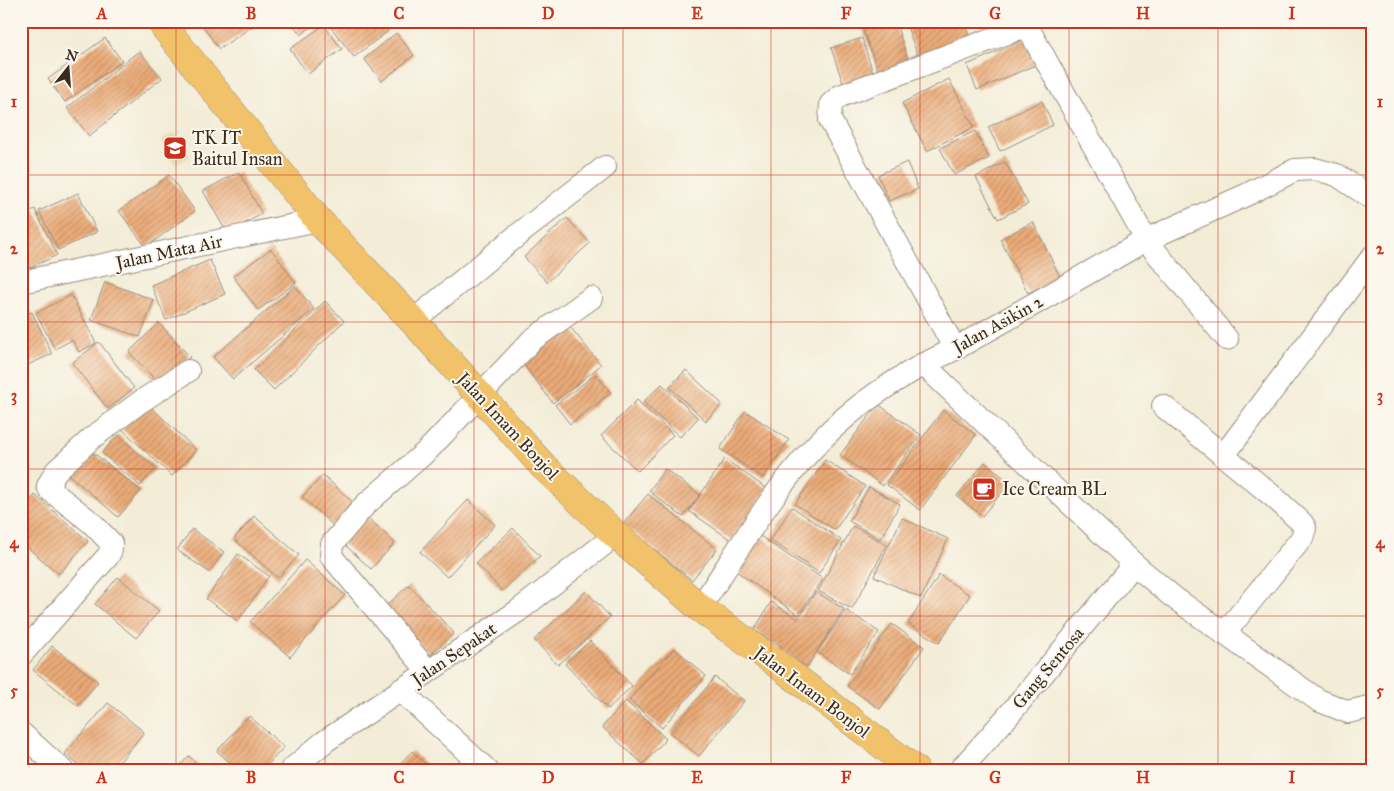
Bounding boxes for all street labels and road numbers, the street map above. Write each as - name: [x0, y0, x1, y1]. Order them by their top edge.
- street label: Jalan Mata Air: [112, 230, 225, 275]
- street label: Jalan Asikin 2: [947, 290, 1048, 360]
- street label: Jalan Imam Bonjol: [450, 366, 564, 485]
- street label: Jalan Sepakat: [406, 617, 502, 692]
- street label: Gang Sentosa: [1007, 622, 1090, 714]
- street label: Jalan Imam Bonjol: [748, 640, 874, 744]

